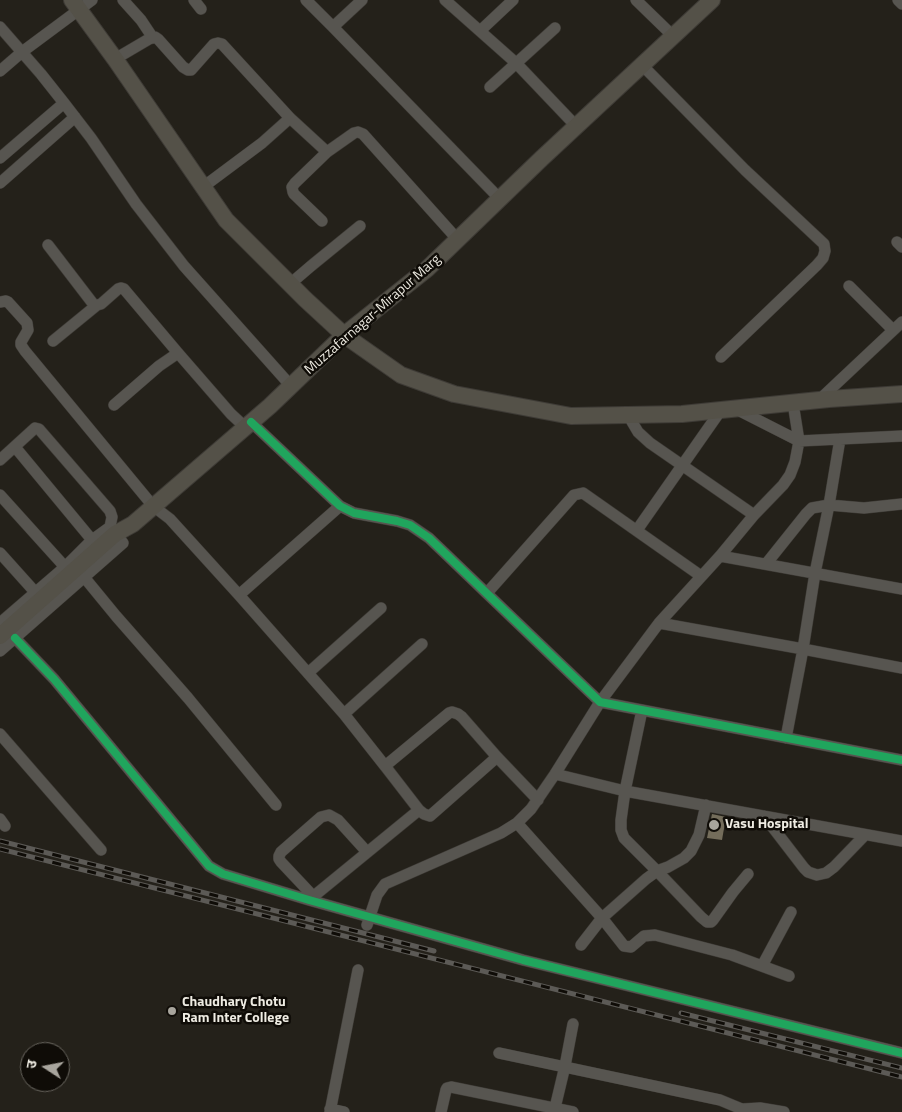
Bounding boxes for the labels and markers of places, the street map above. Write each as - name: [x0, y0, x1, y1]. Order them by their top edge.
- place label: Vasu Hospital: [725, 817, 808, 833]
- marker: Vasu Hospital: [707, 818, 721, 832]
- place label: Chaudhary Chotu Ram Inter College: [182, 995, 289, 1028]
- marker: Chaudhary Chotu Ram Inter College: [166, 1005, 178, 1017]

